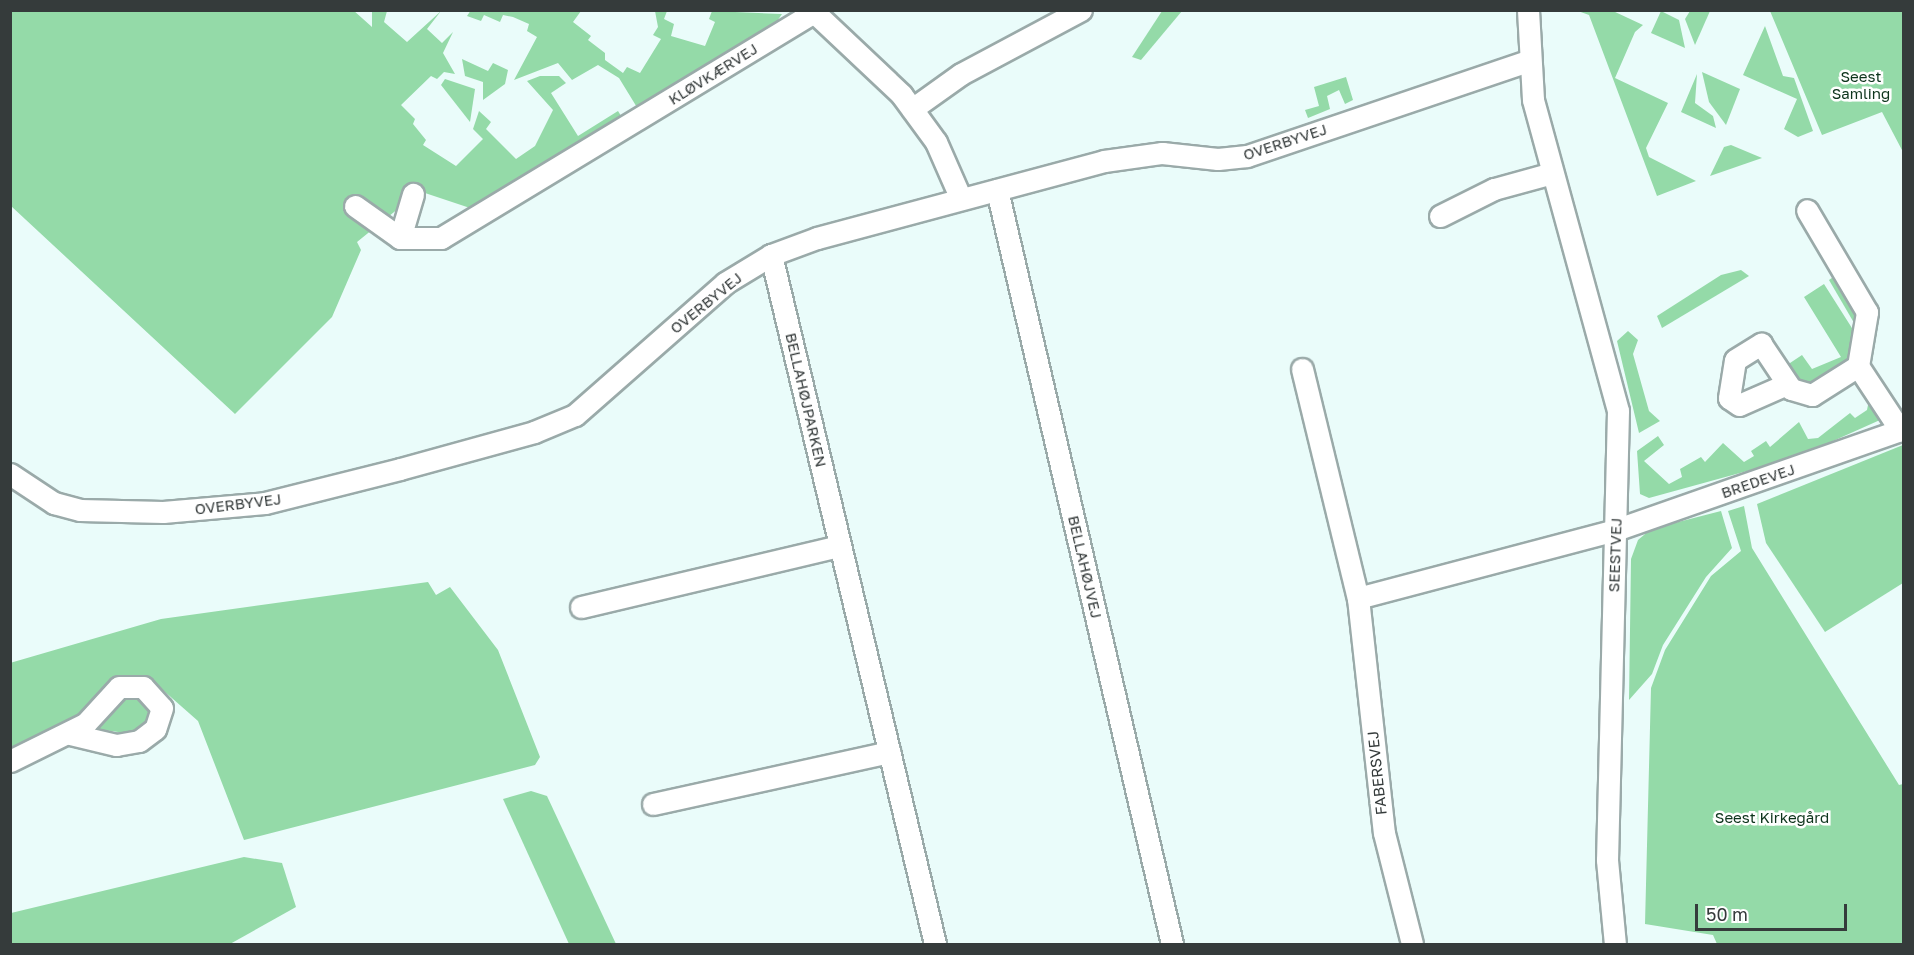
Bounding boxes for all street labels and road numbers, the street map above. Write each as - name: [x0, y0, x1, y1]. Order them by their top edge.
- street label: KLØVKÆRVEJ: [665, 39, 761, 109]
- street label: OVERBYVEJ: [1241, 120, 1329, 164]
- street label: OVERBYVEJ: [667, 269, 745, 337]
- street label: BELLAHØJPARKEN: [782, 331, 830, 469]
- street label: BREDEVEJ: [1719, 460, 1797, 502]
- street label: OVERBYVEJ: [194, 490, 282, 518]
- street label: BELLAHØJVEJ: [1064, 514, 1106, 620]
- street label: SEESTVEJ: [1605, 517, 1625, 593]
- street label: FABERSVEJ: [1364, 730, 1390, 816]

